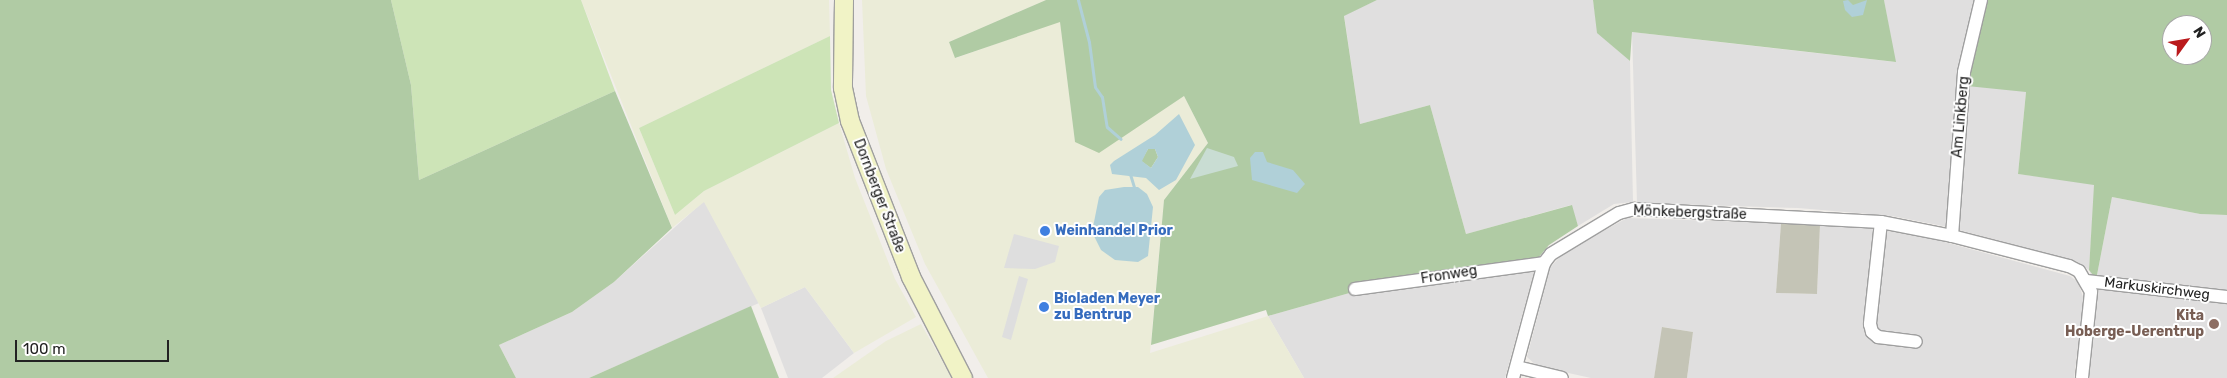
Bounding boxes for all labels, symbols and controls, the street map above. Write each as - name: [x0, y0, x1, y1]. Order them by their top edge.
- north arrow: [2162, 15, 2212, 65]
- text: N: [2189, 24, 2209, 41]
- street label: Am Linkberg: [1949, 75, 1973, 159]
- street label: Dornberger Straße: [849, 137, 909, 255]
- street label: Mönkebergstraße: [1633, 203, 1747, 223]
- place label: Weinhandel Prior: [1055, 223, 1173, 239]
- marker: Weinhandel Prior: [1039, 225, 1051, 237]
- street label: Fronweg: [1420, 262, 1478, 288]
- street label: Markuskirchweg: [2103, 274, 2211, 304]
- place label: Bioladen Meyer zu Bentrup: [1054, 291, 1160, 324]
- marker: Bioladen Meyer zu Bentrup: [1038, 301, 1050, 313]
- place label: Kita Hoberge-Uerentrup: [2065, 308, 2204, 341]
- marker: Kita Hoberge-Uerentrup: [2208, 318, 2220, 330]
- scale bar: [18, 330, 171, 362]
- text: 100 m: [23, 340, 65, 358]

